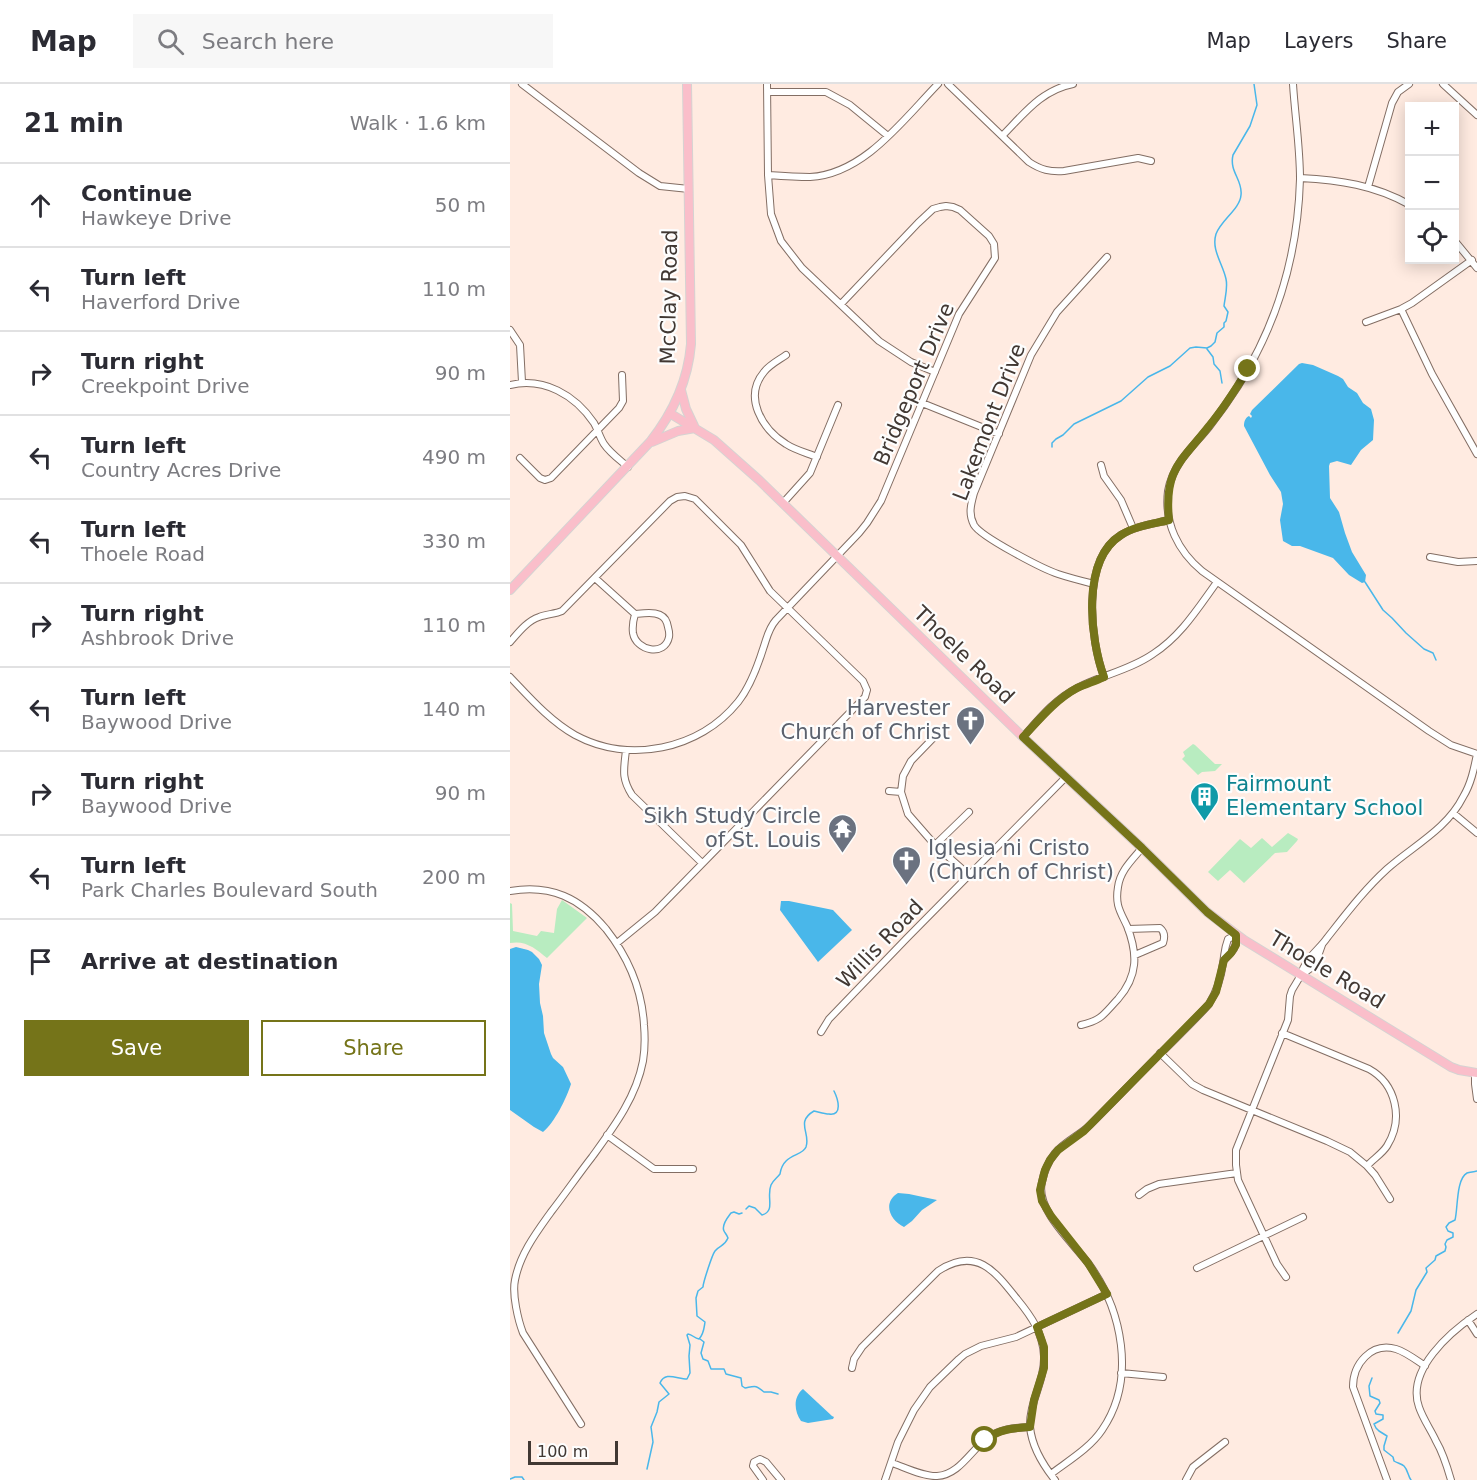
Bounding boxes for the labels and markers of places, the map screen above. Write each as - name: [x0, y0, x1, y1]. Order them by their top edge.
- place label: Harvester Church of Christ: [780, 696, 950, 744]
- church icon: Harvester Church of Christ: [955, 704, 987, 746]
- place label: Fairmount Elementary School: [1226, 772, 1423, 820]
- building icon: Fairmount Elementary School: [1189, 780, 1221, 822]
- place label: Sikh Study Circle of St. Louis: [643, 804, 821, 852]
- temple icon: Sikh Study Circle of St. Louis: [826, 812, 858, 854]
- place label: Iglesia ni Cristo (Church of Christ): [928, 836, 1114, 884]
- church icon: Iglesia ni Cristo (Church of Christ): [891, 844, 923, 886]

